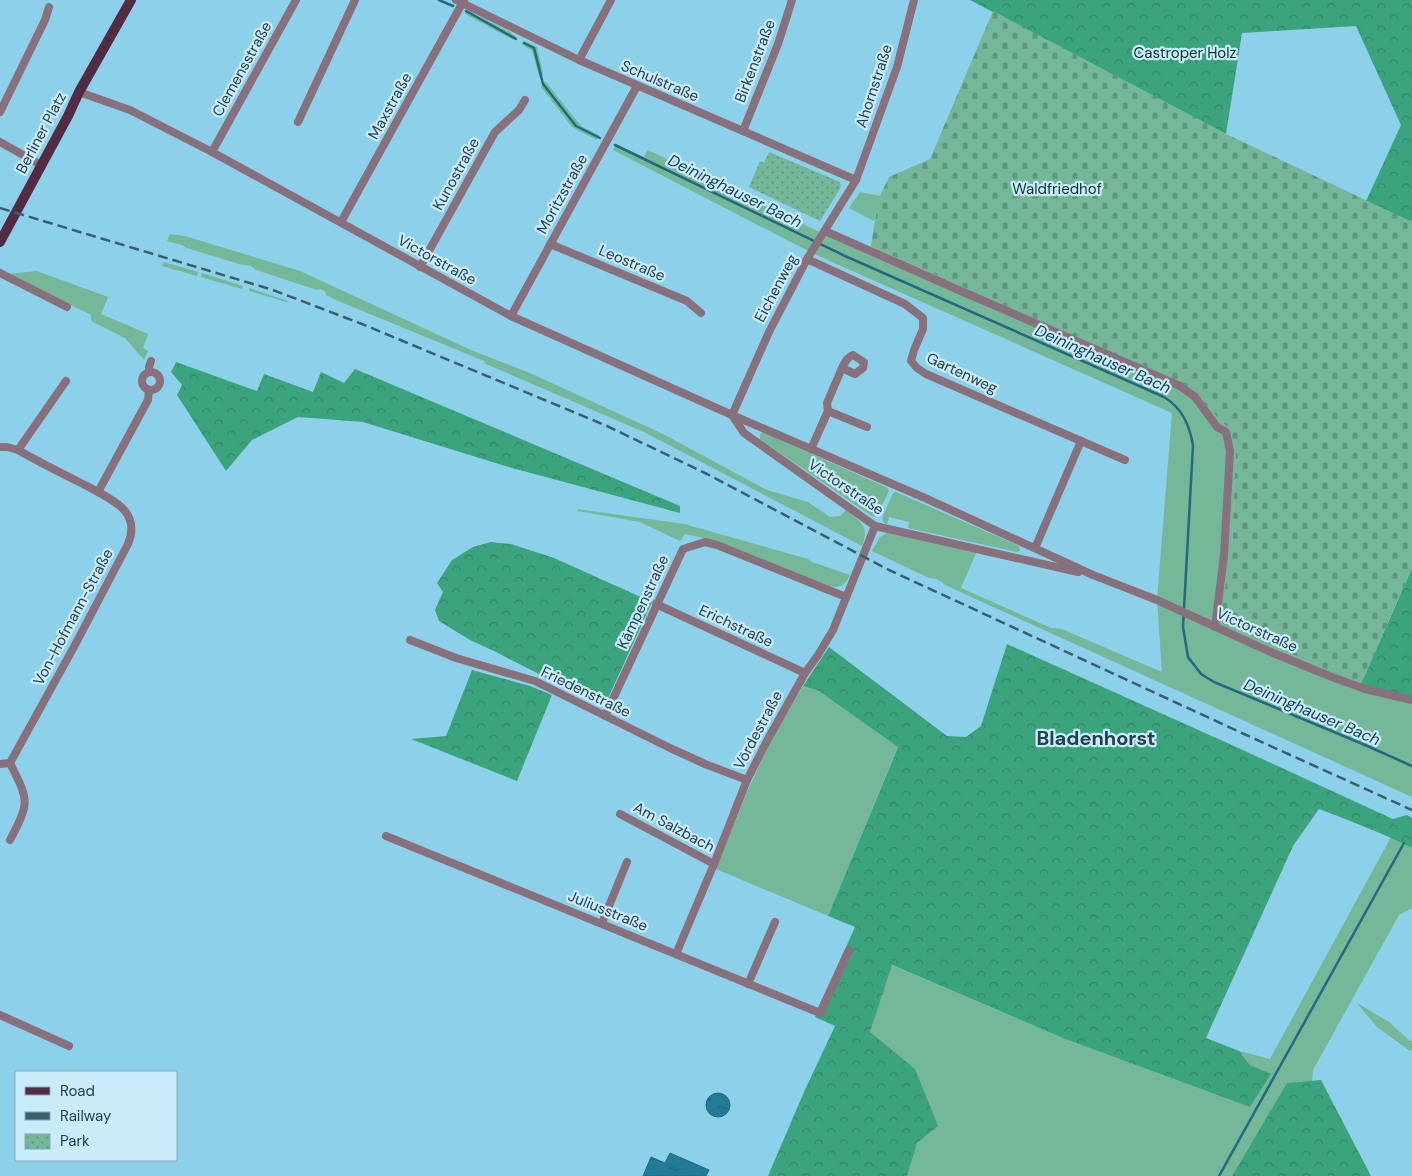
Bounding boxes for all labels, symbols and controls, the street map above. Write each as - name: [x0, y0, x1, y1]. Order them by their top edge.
- street label: Birkenstraße: [730, 17, 780, 105]
- street label: Clemensstraße: [208, 18, 276, 120]
- street label: Ahornstraße: [851, 42, 897, 130]
- park label: Castroper Holz: [1134, 43, 1237, 63]
- street label: Schulstraße: [618, 56, 702, 106]
- street label: Maxstraße: [364, 69, 416, 143]
- street label: Berliner Platz: [11, 89, 71, 177]
- street label: Kunostraße: [428, 134, 484, 214]
- water label: Deininghauser Bach: [665, 149, 805, 233]
- street label: Moritzstraße: [532, 150, 592, 238]
- park label: Waldfriedhof: [1012, 179, 1102, 199]
- street label: Victorstraße: [394, 230, 480, 290]
- street label: Leostraße: [596, 240, 668, 286]
- street label: Eichenweg: [750, 250, 802, 326]
- water label: Deininghauser Bach: [1032, 320, 1174, 398]
- street label: Gartenweg: [923, 348, 1001, 398]
- street label: Victorstraße: [804, 454, 888, 520]
- street label: Von-Hofmann-Straße: [28, 545, 118, 689]
- street label: Kämpenstraße: [612, 552, 674, 652]
- street label: Erichstraße: [696, 600, 776, 652]
- street label: Victorstraße: [1213, 603, 1301, 657]
- street label: Friedenstraße: [538, 662, 634, 722]
- water label: Deininghauser Bach: [1240, 674, 1384, 750]
- street label: Vördestraße: [729, 687, 787, 773]
- district label: Bladenhorst: [1036, 725, 1156, 751]
- street label: Am Salzbach: [630, 797, 718, 857]
- street label: Juliusstraße: [565, 886, 651, 936]
- legend: [15, 1071, 178, 1161]
- text: Road: [60, 1081, 95, 1101]
- text: Railway: [60, 1106, 112, 1126]
- text: Park: [60, 1131, 90, 1151]

